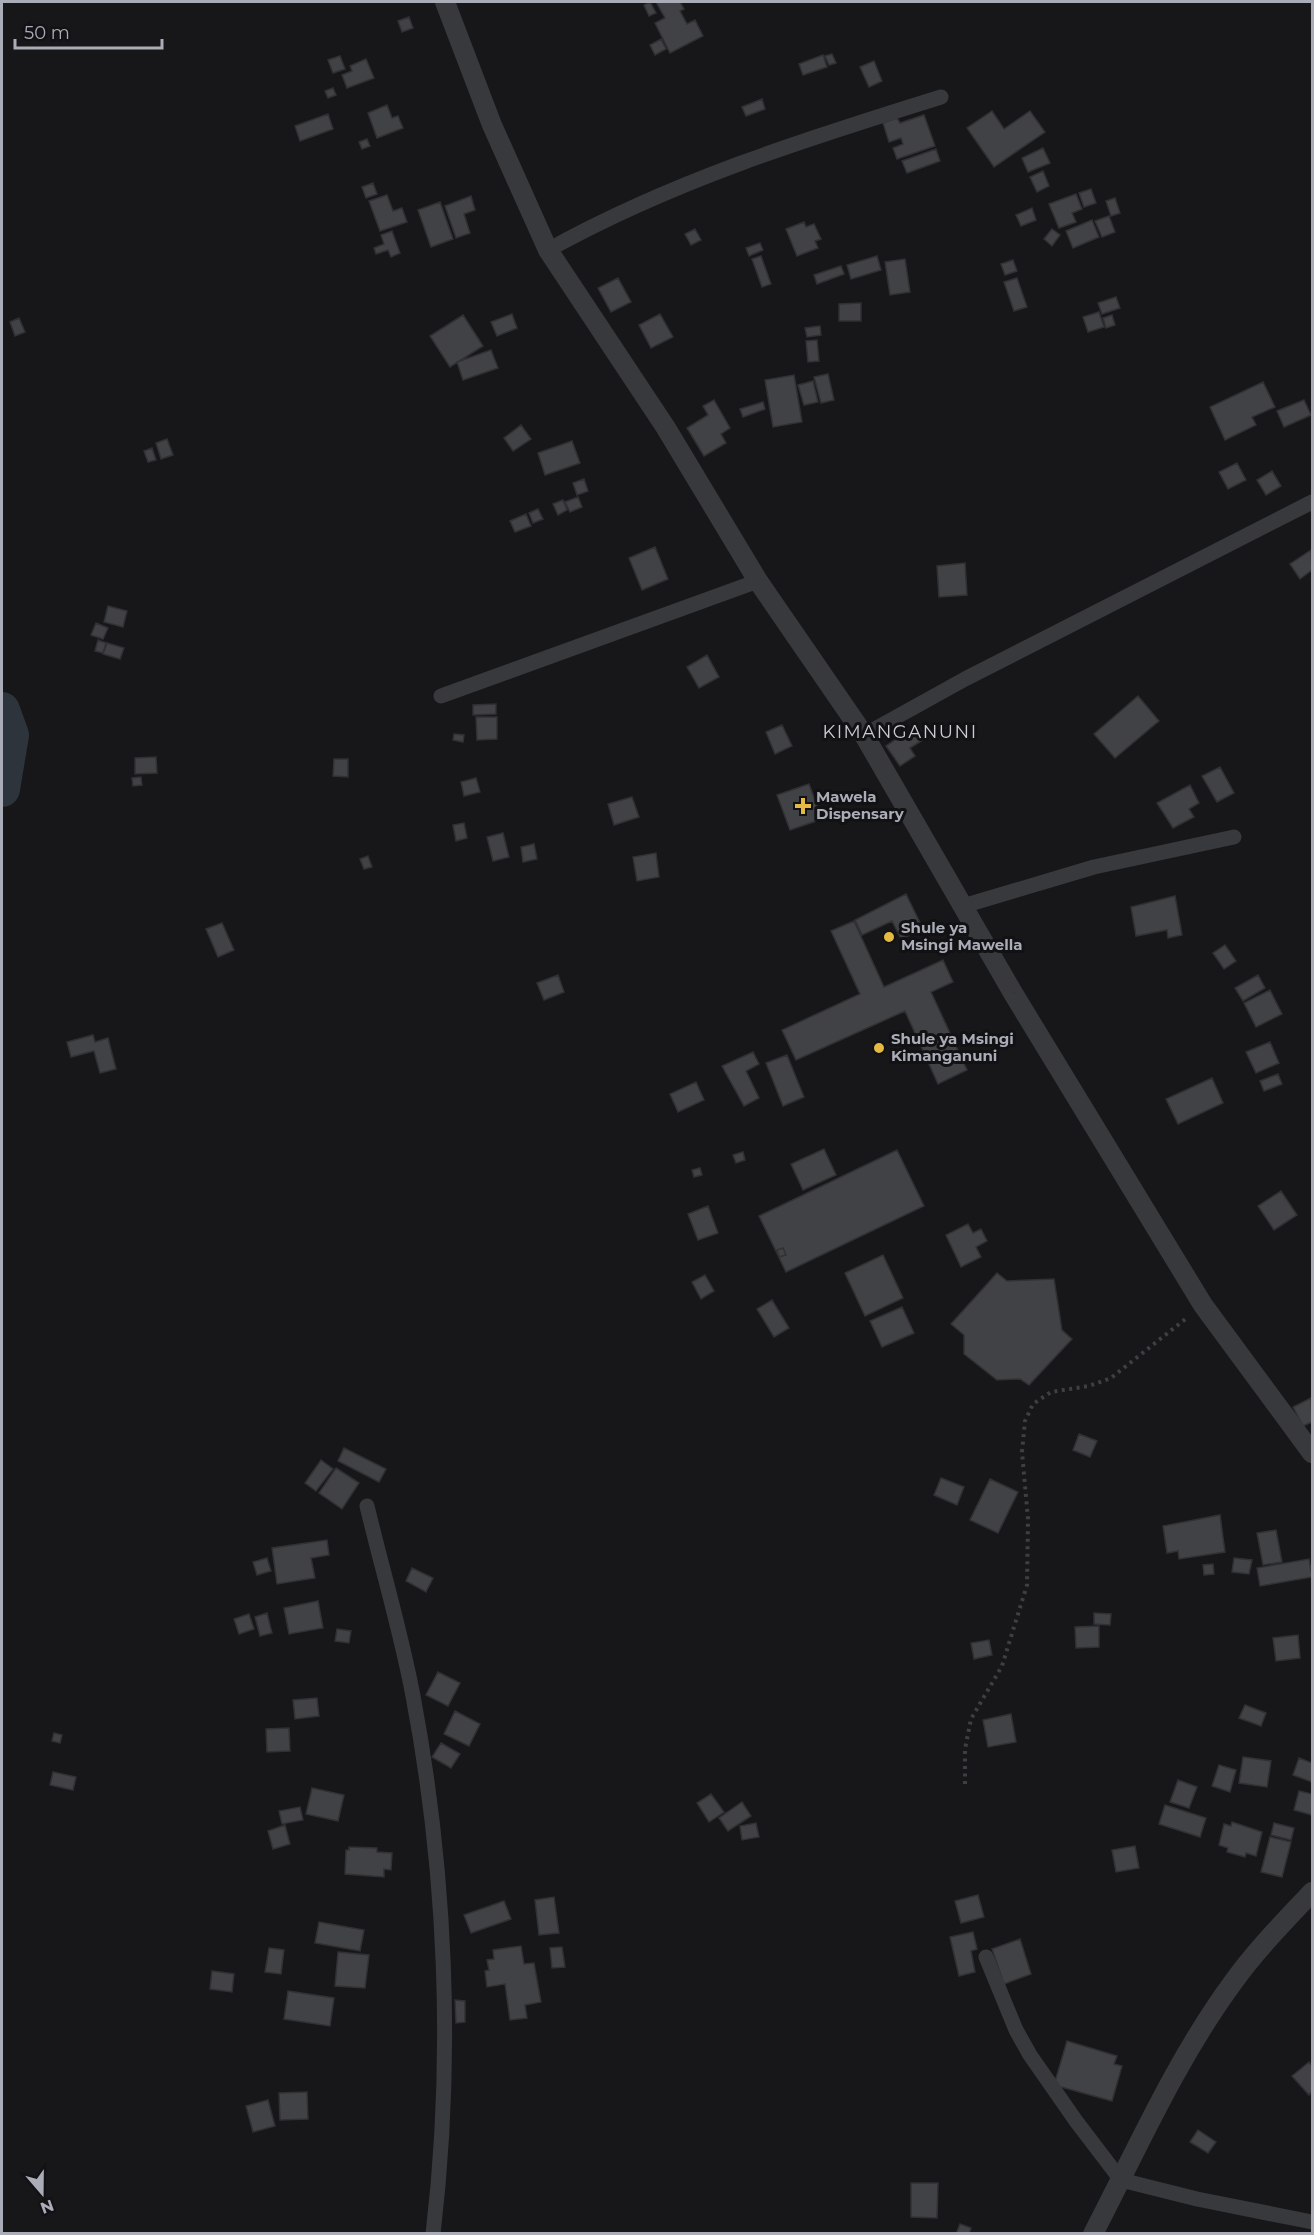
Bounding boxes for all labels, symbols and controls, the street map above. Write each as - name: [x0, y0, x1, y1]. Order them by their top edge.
- scale bar: [15, 12, 162, 50]
- text: 50 m: [24, 22, 70, 44]
- district label: KIMANGANUNI: [822, 721, 978, 743]
- place label: Mawela Dispensary: [816, 787, 905, 823]
- marker: Mawela Dispensary: [794, 797, 812, 815]
- place label: Shule ya Msingi Mawella: [901, 918, 1023, 954]
- marker: Shule ya Msingi Mawella: [882, 930, 896, 944]
- place label: Shule ya Msingi Kimanganuni: [891, 1029, 1014, 1065]
- marker: Shule ya Msingi Kimanganuni: [872, 1041, 886, 1055]
- north arrow: [12, 2163, 72, 2223]
- text: N: [38, 2195, 56, 2218]

